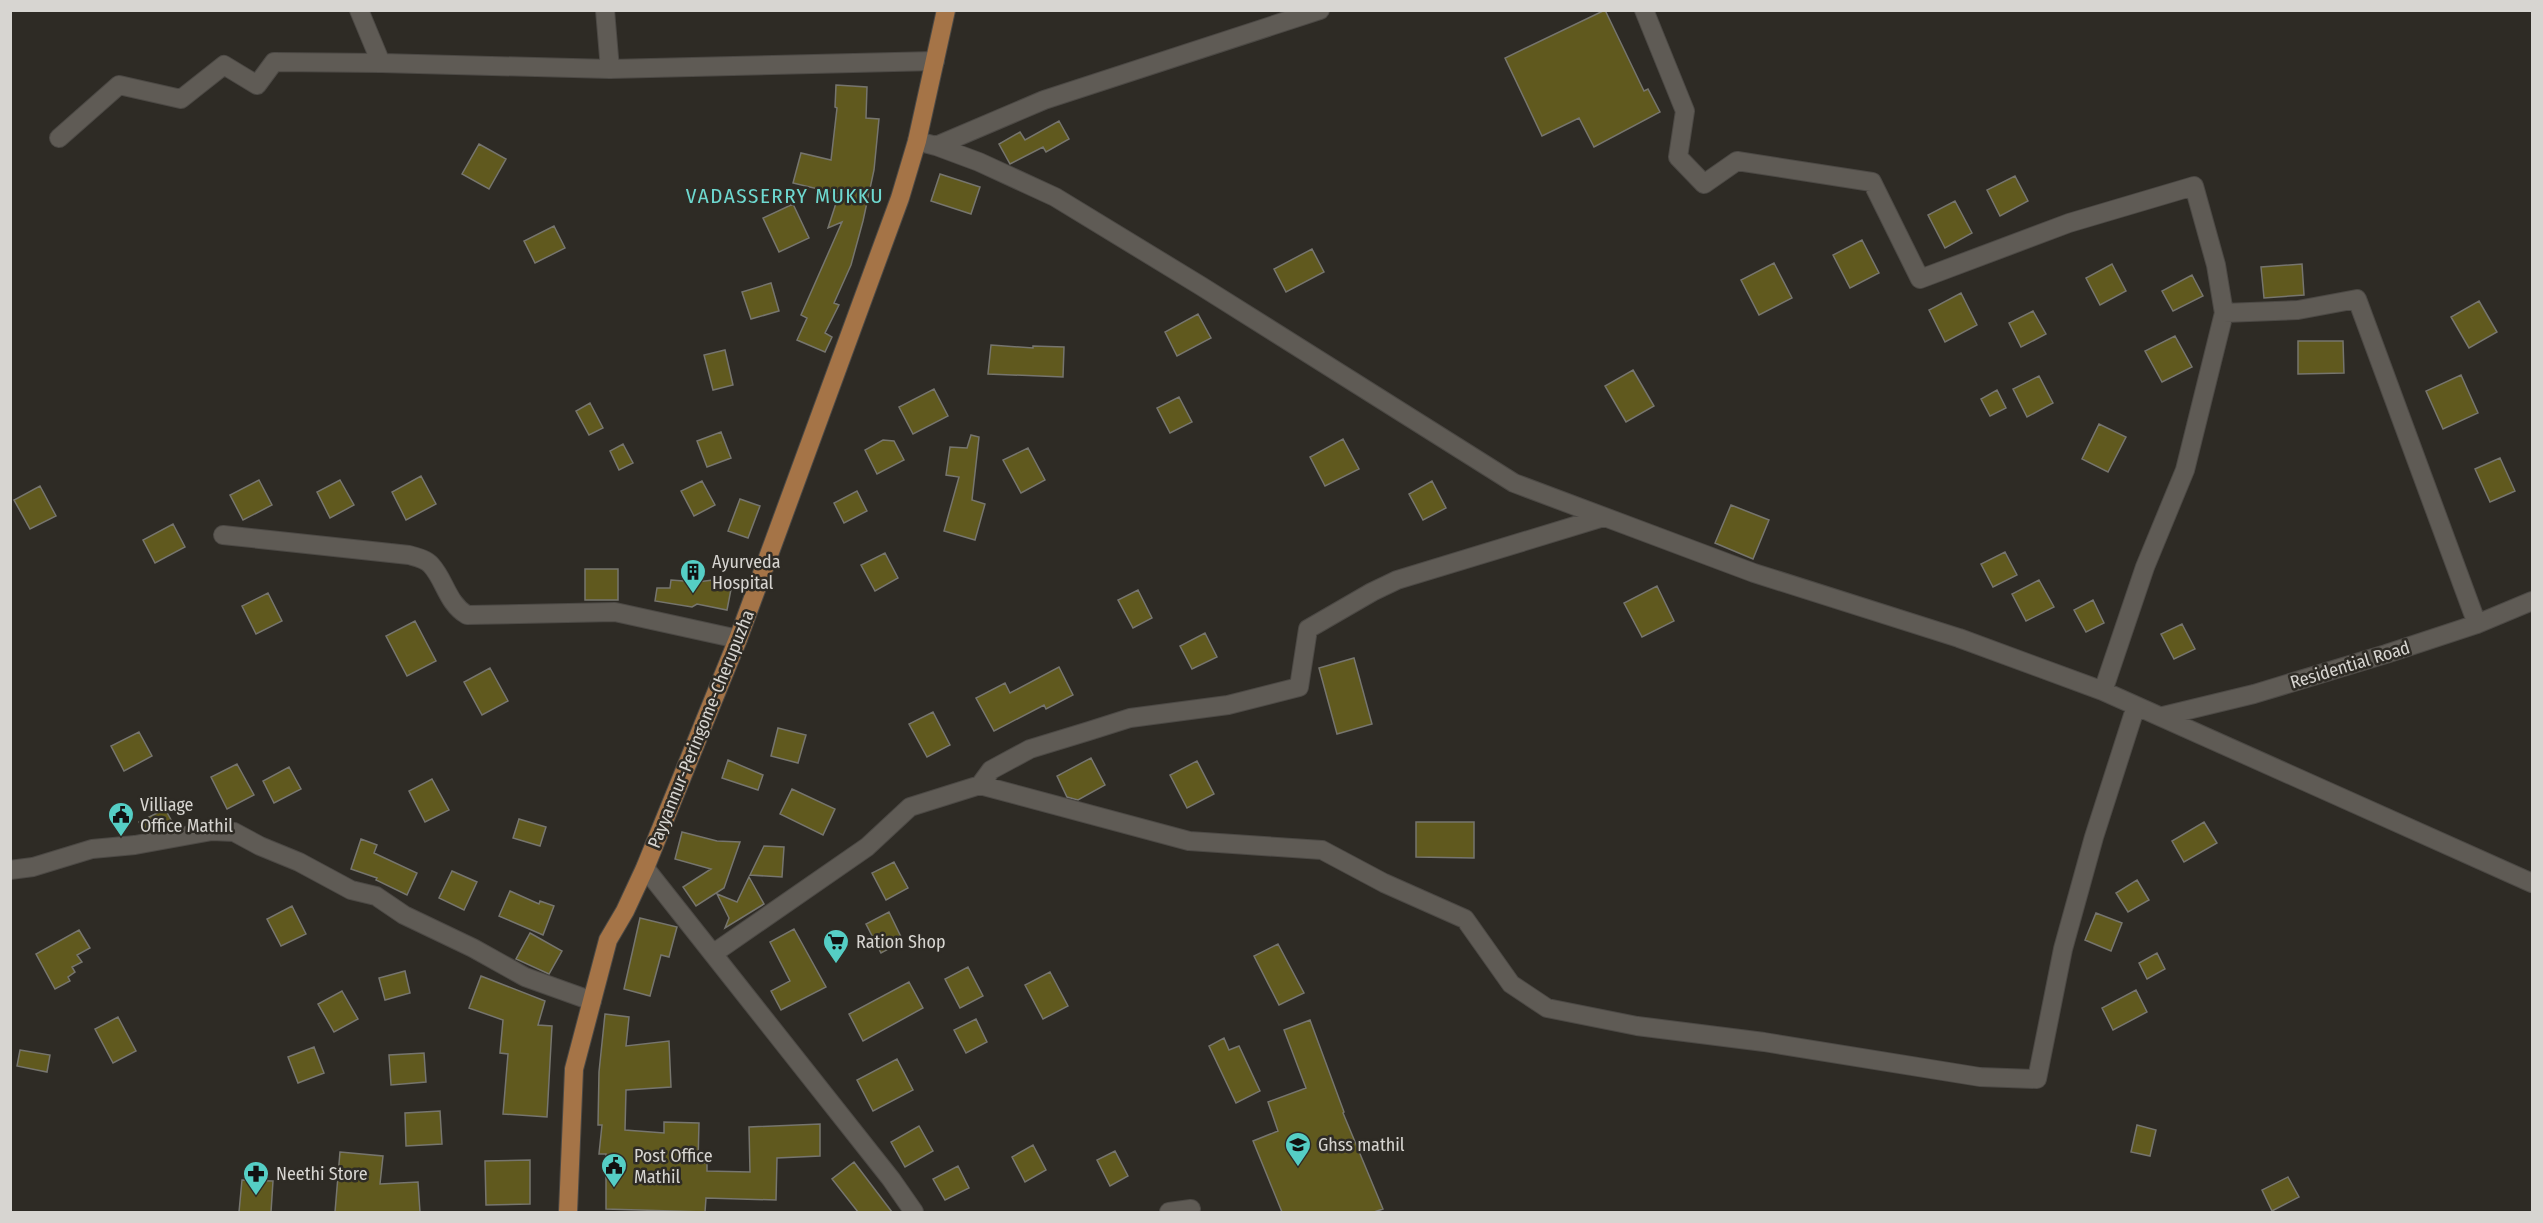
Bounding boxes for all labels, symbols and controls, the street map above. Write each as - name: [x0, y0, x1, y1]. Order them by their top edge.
- district label: VADASSERRY MUKKU: [686, 183, 884, 209]
- place label: Ayurveda Hospital: [712, 551, 781, 594]
- building icon: Ayurveda Hospital: [678, 557, 708, 595]
- street label: Payyannur-Peringome-Cherupuzha: [643, 607, 759, 851]
- street label: Residential Road: [2287, 636, 2413, 694]
- place label: Villiage Office Mathil: [140, 794, 233, 837]
- public building icon: Villiage Office Mathil: [106, 800, 136, 838]
- supermarket icon: Ration Shop: [821, 927, 851, 965]
- place label: Ration Shop: [856, 931, 946, 953]
- school or university icon: Ghss mathil: [1283, 1130, 1313, 1168]
- place label: Ghss mathil: [1318, 1134, 1405, 1156]
- place label: Post Office Mathil: [634, 1145, 713, 1188]
- public building icon: Post Office Mathil: [599, 1151, 629, 1189]
- pharmacy icon: Neethi Store: [241, 1159, 271, 1197]
- place label: Neethi Store: [276, 1163, 368, 1185]

